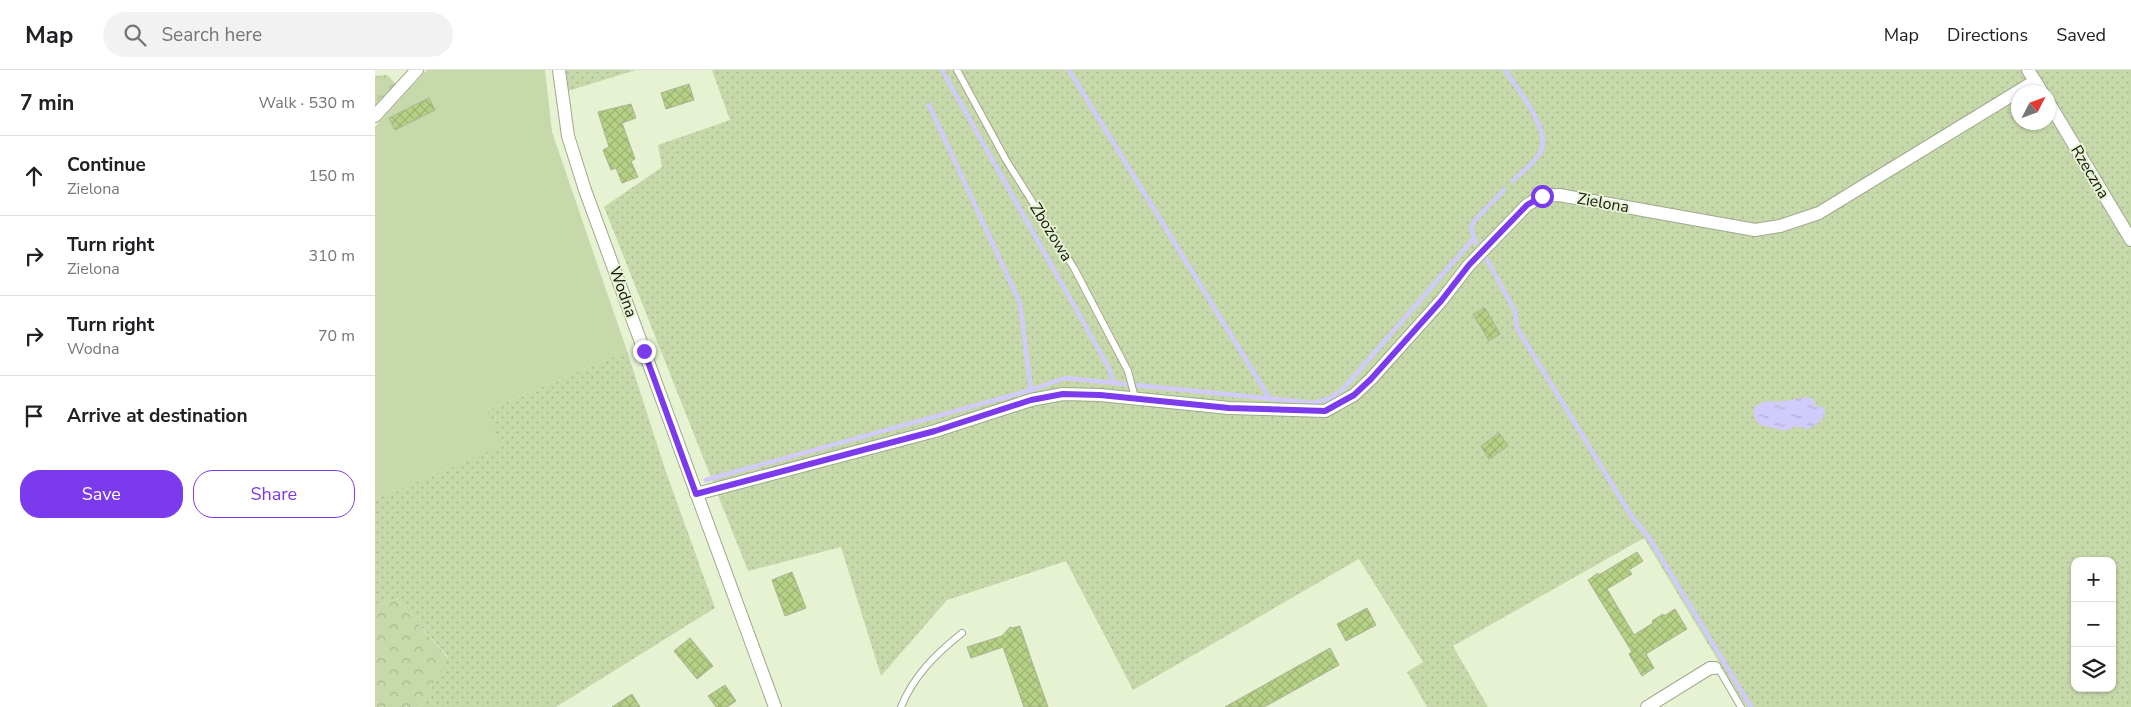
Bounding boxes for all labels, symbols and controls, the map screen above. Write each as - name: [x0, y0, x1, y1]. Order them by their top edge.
- search box: [103, 12, 453, 57]
- text: Map: [25, 19, 73, 51]
- icon: search: [121, 21, 149, 49]
- text: Search here: [161, 22, 262, 48]
- text: Map: [1884, 23, 1919, 47]
- text: Directions: [1947, 23, 2028, 47]
- text: Saved: [2056, 23, 2106, 47]
- north arrow: [2011, 85, 2056, 130]
- text: 7 min: [20, 89, 74, 117]
- text: Walk · 530 m: [259, 92, 355, 114]
- street label: Rzeczna: [2065, 141, 2115, 203]
- text: Continue: [67, 152, 146, 178]
- icon: ahead: [20, 162, 48, 190]
- text: 150 m: [308, 165, 355, 187]
- text: Zielona: [67, 178, 120, 200]
- route start: [1531, 185, 1554, 208]
- street label: Zielona: [1575, 188, 1631, 218]
- street label: Zbożowa: [1024, 198, 1078, 266]
- text: Turn right: [67, 232, 154, 258]
- icon: right: [20, 242, 48, 270]
- text: 310 m: [308, 245, 355, 267]
- text: Zielona: [67, 258, 120, 280]
- street label: Wodna: [604, 264, 642, 320]
- text: Turn right: [67, 312, 154, 338]
- icon: right: [20, 322, 48, 350]
- text: 70 m: [318, 325, 355, 347]
- text: Wodna: [67, 338, 119, 360]
- route end: [633, 340, 656, 363]
- icon: arrive: [20, 402, 48, 430]
- text: Arrive at destination: [67, 403, 248, 429]
- button: Save: [20, 470, 183, 518]
- button: Share: [193, 470, 355, 518]
- map controls: [2071, 557, 2116, 692]
- button: +: [2071, 557, 2116, 602]
- button: −: [2071, 602, 2116, 647]
- button: layers: [2071, 647, 2116, 692]

